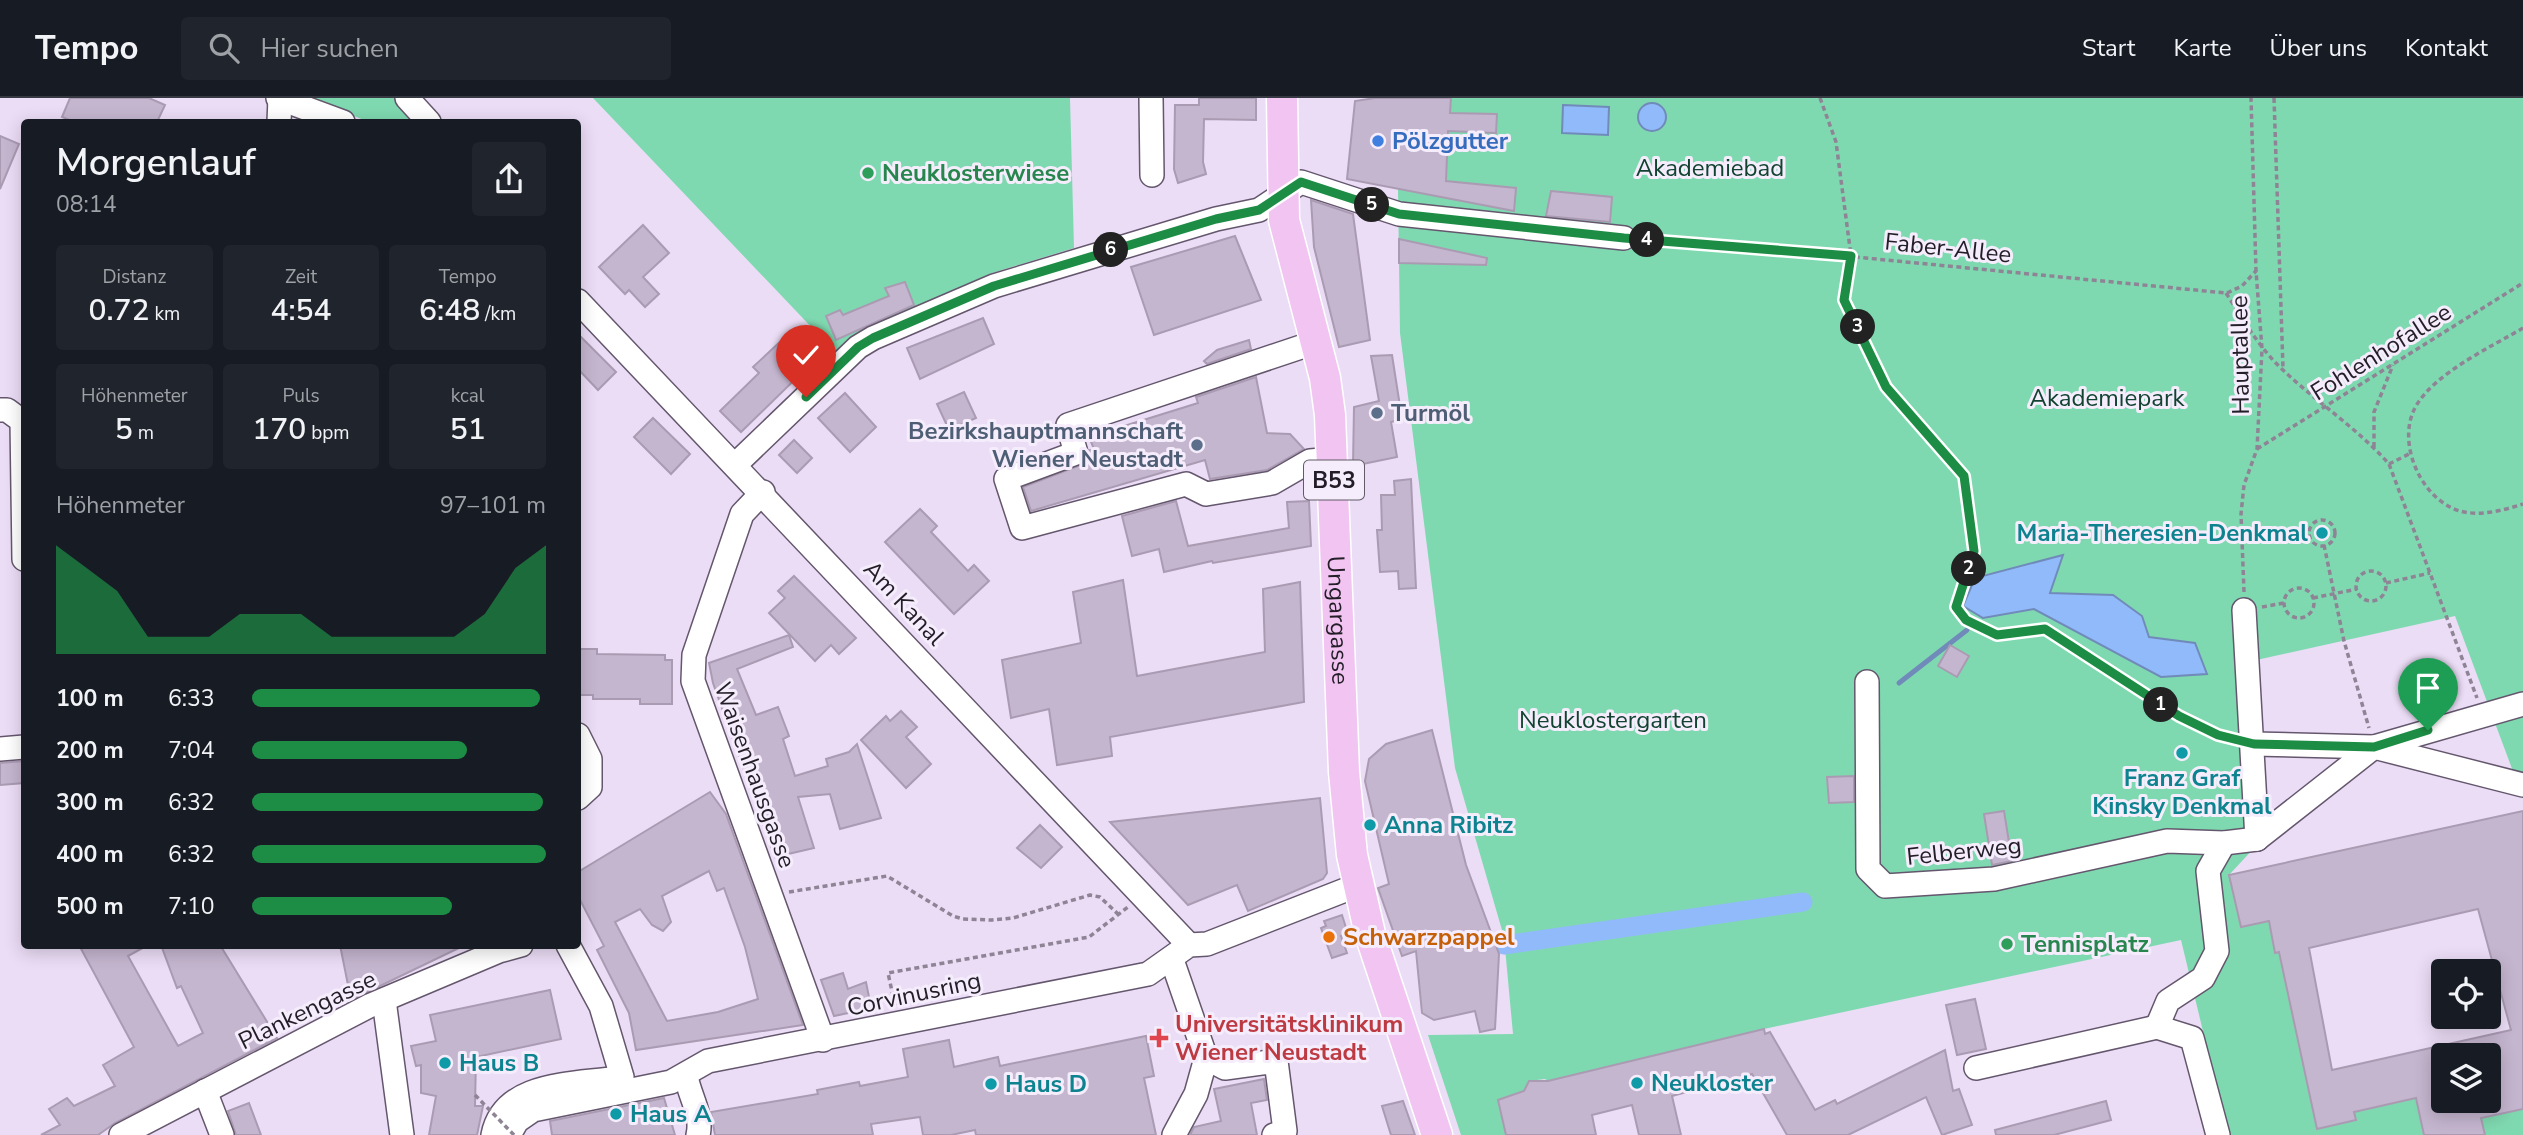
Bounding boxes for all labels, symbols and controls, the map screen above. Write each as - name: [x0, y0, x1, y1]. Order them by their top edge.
- search box: [181, 17, 671, 80]
- text: Tempo: [35, 26, 139, 71]
- icon: search: [205, 29, 243, 67]
- text: Hier suchen: [261, 31, 399, 66]
- text: Start: [2082, 32, 2135, 64]
- text: Karte: [2173, 32, 2231, 64]
- text: Über uns: [2269, 32, 2367, 64]
- text: Kontakt: [2405, 32, 2488, 64]
- place label: Pölzgutter: [1392, 125, 1509, 157]
- marker: Pölzgutter: [1370, 133, 1386, 149]
- text: Morgenlauf: [56, 137, 256, 188]
- button: share: [472, 142, 546, 216]
- park label: Akademiebad: [1636, 152, 1784, 184]
- place label: Neuklosterwiese: [882, 157, 1069, 189]
- marker: Neuklosterwiese: [860, 165, 876, 181]
- pin: 5: [1354, 188, 1390, 222]
- text: 08:14: [56, 189, 116, 220]
- text: 5: [1366, 191, 1377, 217]
- pin: 4: [1630, 222, 1664, 258]
- street label: Faber-Allee: [1883, 225, 2013, 271]
- text: 4: [1641, 226, 1652, 252]
- pin: 6: [1094, 232, 1128, 268]
- text: 6: [1105, 236, 1116, 262]
- text: Distanz: [102, 264, 166, 290]
- text: Zeit: [285, 264, 317, 290]
- text: Tempo: [439, 264, 497, 290]
- text: 0.72: [88, 290, 150, 331]
- text: 4:54: [270, 290, 332, 331]
- text: 6:48: [419, 290, 480, 331]
- street label: Hauptallee: [2223, 295, 2257, 415]
- street label: Fohlenhofallee: [2305, 296, 2457, 408]
- text: km: [150, 301, 180, 327]
- text: /km: [480, 301, 516, 327]
- pin: 3: [1840, 310, 1876, 344]
- text: 3: [1852, 313, 1863, 339]
- pin: [776, 325, 836, 397]
- icon: check: [787, 336, 825, 374]
- park label: Akademiepark: [2029, 382, 2186, 414]
- text: Höhenmeter: [81, 383, 188, 409]
- text: Puls: [282, 383, 320, 409]
- text: kcal: [451, 383, 485, 409]
- place label: Turmöl: [1391, 397, 1470, 429]
- marker: Turmöl: [1369, 405, 1385, 421]
- text: 5: [115, 409, 133, 450]
- text: 170: [252, 409, 306, 450]
- text: 51: [450, 409, 486, 450]
- place label: Bezirkshauptmannschaft Wiener Neustadt: [908, 415, 1184, 475]
- text: m: [133, 420, 154, 446]
- text: bpm: [306, 420, 350, 446]
- marker: Bezirkshauptmannschaft Wiener Neustadt: [1189, 437, 1205, 453]
- road number: B53: [1304, 460, 1364, 500]
- text: Höhenmeter: [56, 490, 185, 521]
- text: 97–101 m: [440, 490, 546, 521]
- place label: Maria-Theresien-Denkmal: [2017, 517, 2308, 549]
- marker: Maria-Theresien-Denkmal: [2314, 525, 2330, 541]
- pin: 2: [1952, 552, 1986, 587]
- street label: Am Kanal: [856, 554, 952, 652]
- street label: Ungargasse: [1320, 555, 1357, 685]
- text: 2: [1963, 555, 1974, 581]
- pin: [2398, 658, 2458, 730]
- icon: arrive: [2409, 669, 2447, 707]
- street label: Waisenhausgasse: [707, 678, 803, 872]
- text: 100 m: [56, 683, 124, 714]
- text: 6:33: [168, 683, 215, 714]
- pin: 1: [2144, 688, 2178, 722]
- text: 1: [2155, 691, 2166, 717]
- park label: Neuklostergarten: [1519, 704, 1707, 736]
- text: 200 m: [56, 735, 124, 766]
- text: 7:04: [168, 735, 215, 766]
- marker: Franz Graf Kinsky Denkmal: [2174, 745, 2190, 761]
- place label: Franz Graf Kinsky Denkmal: [2092, 762, 2272, 822]
- text: 300 m: [56, 787, 124, 818]
- text: 6:32: [168, 787, 215, 818]
- place label: Anna Ribitz: [1384, 809, 1513, 841]
- marker: Anna Ribitz: [1362, 817, 1378, 833]
- street label: Felberweg: [1905, 829, 2023, 873]
- text: 400 m: [56, 839, 124, 870]
- text: 6:32: [168, 839, 215, 870]
- text: 500 m: [56, 891, 124, 922]
- text: 7:10: [168, 891, 215, 922]
- place label: Schwarzpappel: [1343, 921, 1515, 953]
- place label: Tennisplatz: [2021, 928, 2149, 960]
- marker: Schwarzpappel: [1321, 929, 1337, 945]
- marker: Tennisplatz: [1999, 936, 2015, 952]
- map controls: [2431, 959, 2501, 1113]
- button: locate: [2431, 959, 2501, 1029]
- street label: Plankengasse: [233, 963, 381, 1057]
- street label: Corvinusring: [844, 964, 984, 1024]
- place label: Universitätsklinikum Wiener Neustadt: [1175, 1008, 1403, 1068]
- marker: Universitätsklinikum Wiener Neustadt: [1149, 1028, 1169, 1048]
- button: layers: [2431, 1043, 2501, 1113]
- place label: Haus B: [459, 1047, 539, 1079]
- marker: Haus B: [437, 1055, 453, 1071]
- place label: Neukloster: [1651, 1067, 1774, 1099]
- place label: Haus D: [1005, 1068, 1087, 1100]
- marker: Neukloster: [1629, 1075, 1645, 1091]
- marker: Haus D: [983, 1076, 999, 1092]
- place label: Haus A: [630, 1098, 712, 1130]
- marker: Haus A: [608, 1106, 624, 1122]

